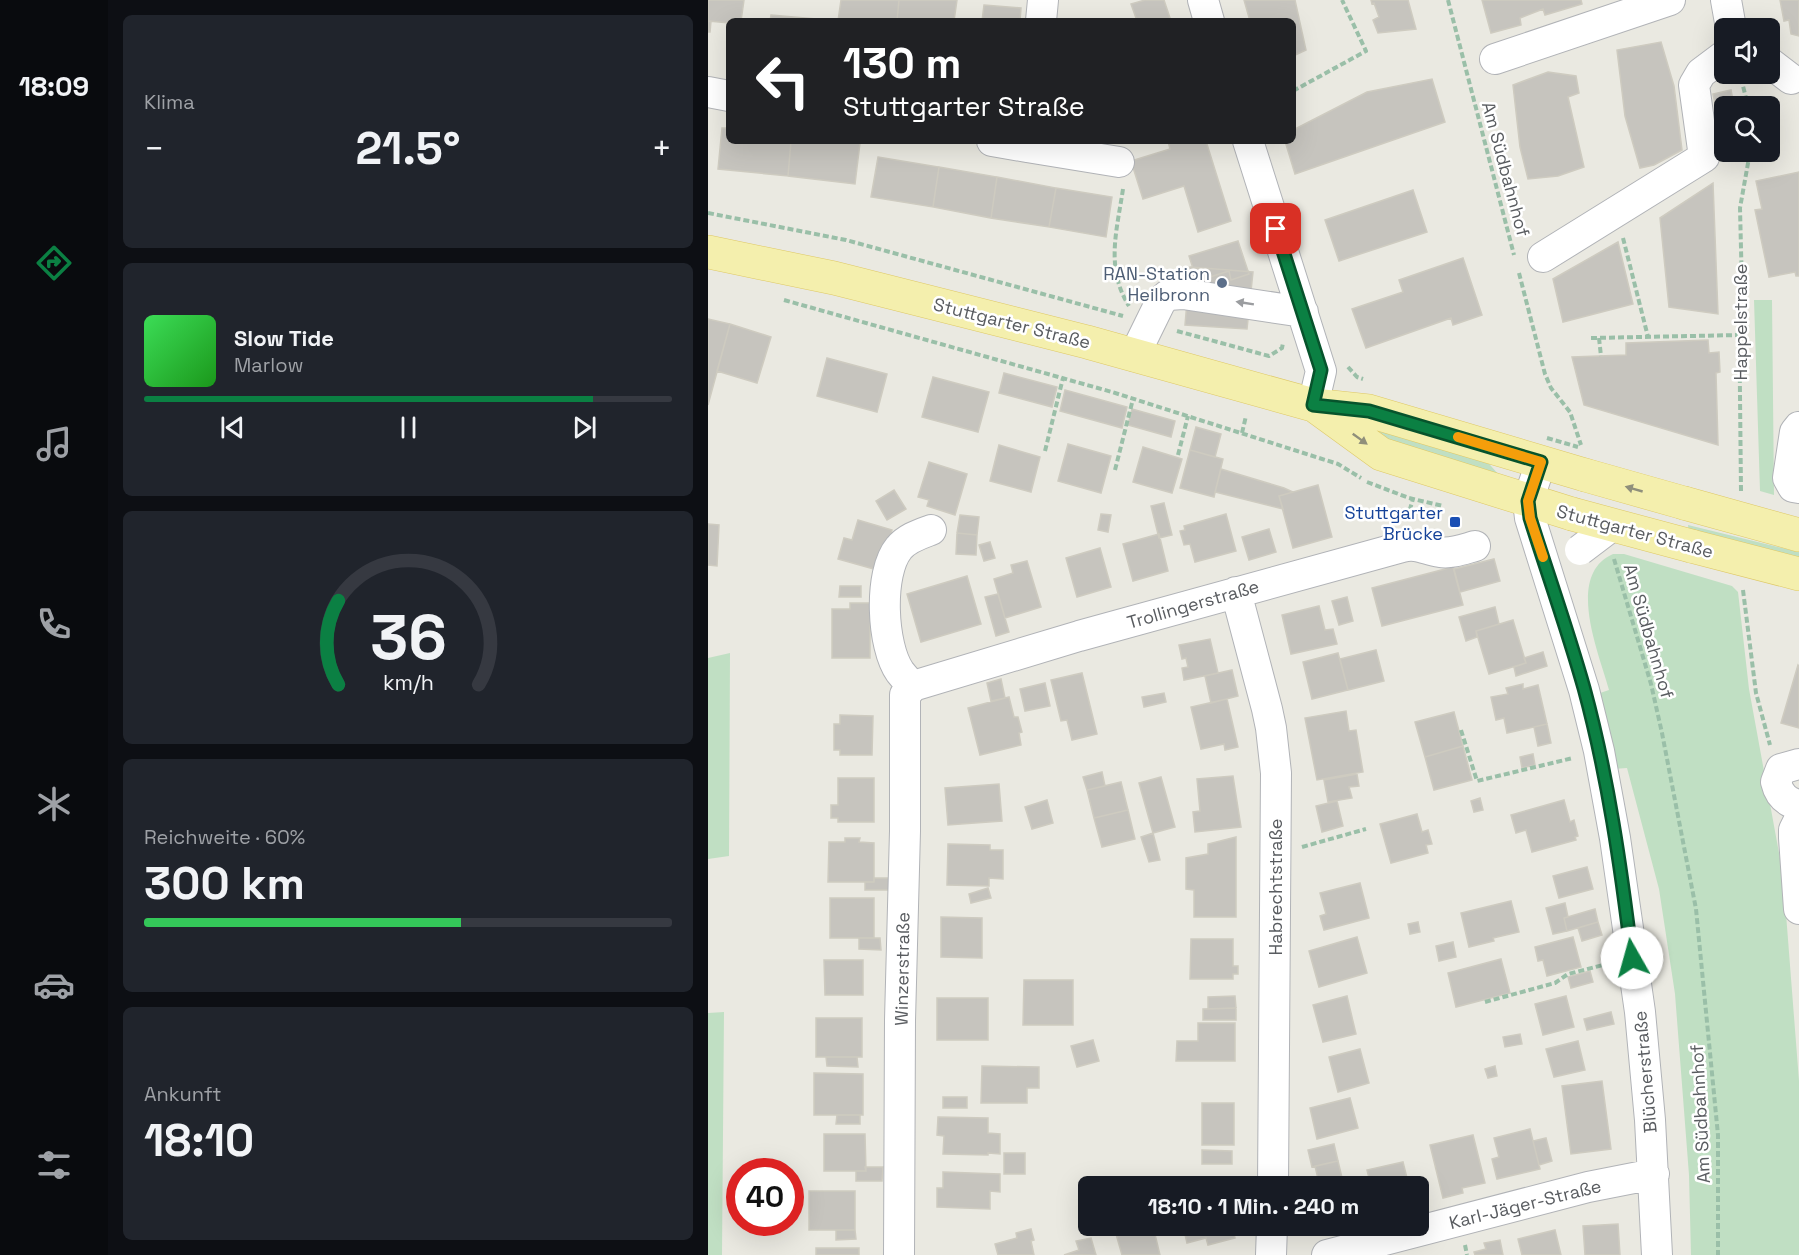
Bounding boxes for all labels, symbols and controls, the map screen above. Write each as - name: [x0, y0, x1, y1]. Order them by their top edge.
- map controls: [1714, 18, 1780, 162]
- button: sound: [1714, 18, 1780, 84]
- text: 130 m: [843, 37, 961, 90]
- icon: left: [744, 42, 822, 120]
- text: 18:09: [19, 69, 89, 104]
- text: Klima: [144, 89, 195, 115]
- text: Stuttgarter Straße: [843, 89, 1085, 124]
- button: search: [1714, 96, 1780, 162]
- street label: Am Südbahnhof: [1477, 99, 1535, 239]
- text: 21.5°: [355, 120, 461, 177]
- text: −: [144, 128, 164, 170]
- text: +: [652, 128, 672, 170]
- pin: [1250, 203, 1301, 254]
- icon: arrive: [1259, 212, 1292, 245]
- icon: directions: [33, 242, 75, 284]
- place label: RAN-Station Heilbronn: [1103, 262, 1210, 306]
- street label: Happelstraße: [1729, 264, 1752, 380]
- marker: RAN-Station Heilbronn: [1215, 276, 1229, 290]
- street label: Stuttgarter Straße: [931, 292, 1093, 354]
- one-way arrow: [1235, 298, 1254, 307]
- text: Slow Tide: [234, 324, 334, 352]
- text: Marlow: [234, 352, 303, 378]
- icon: previous: [216, 411, 249, 444]
- icon: pause: [392, 411, 425, 444]
- icon: next: [568, 411, 601, 444]
- icon: music: [33, 423, 75, 465]
- one-way arrow: [1352, 433, 1368, 445]
- one-way arrow: [1625, 484, 1643, 493]
- street label: Stuttgarter Straße: [1554, 499, 1716, 563]
- place label: Stuttgarter Brücke: [1345, 501, 1443, 545]
- marker: Stuttgarter Brücke: [1448, 515, 1462, 529]
- street label: Am Südbahnhof: [1619, 561, 1679, 701]
- street label: Trollingerstraße: [1124, 574, 1262, 634]
- text: 36: [370, 598, 446, 677]
- icon: phone: [33, 603, 75, 645]
- text: km/h: [382, 669, 434, 696]
- icon: climate: [33, 783, 75, 825]
- street label: Habrechtstraße: [1264, 818, 1287, 956]
- text: Reichweite · 60%: [144, 824, 305, 850]
- text: 300 km: [144, 855, 305, 912]
- street label: Winzerstraße: [890, 912, 914, 1026]
- position arrow: [1600, 926, 1664, 990]
- icon: car: [33, 964, 75, 1006]
- street label: Blücherstraße: [1628, 1010, 1662, 1134]
- street label: Am Südbahnhof: [1685, 1044, 1715, 1184]
- text: Ankunft: [144, 1081, 222, 1107]
- text: 18:10: [144, 1112, 254, 1169]
- icon: filters: [33, 1144, 75, 1186]
- speed limit sign: 40: [726, 1158, 804, 1236]
- street label: Karl-Jäger-Straße: [1447, 1174, 1603, 1234]
- text: 18:10 · 1 Min. · 240 m: [1148, 1192, 1359, 1220]

